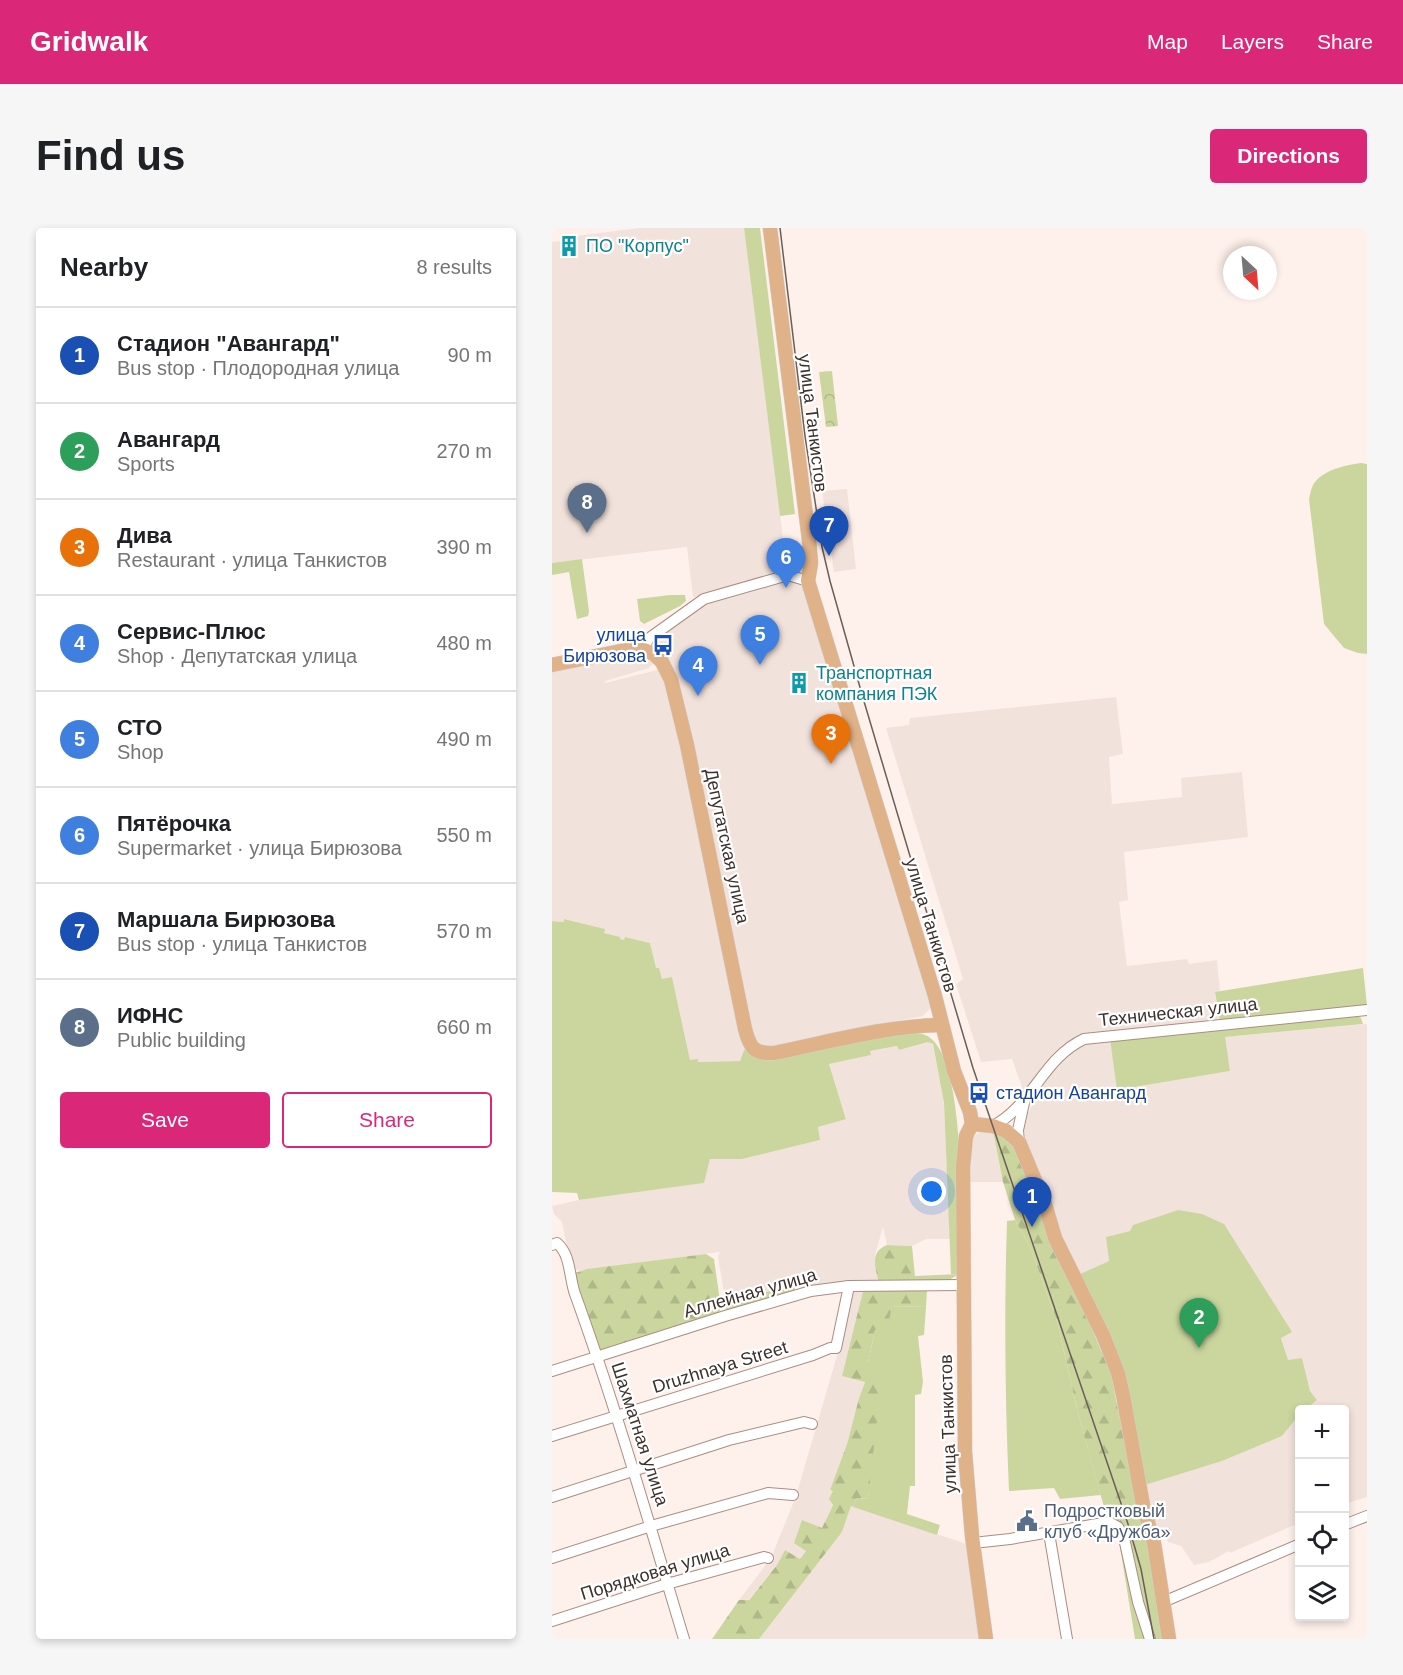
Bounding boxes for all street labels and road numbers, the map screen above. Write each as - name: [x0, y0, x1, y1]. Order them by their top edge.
- street label: улица Танкистов: [795, 353, 831, 493]
- street label: Депутатская улица: [701, 767, 753, 926]
- street label: улица Танкистов: [901, 856, 961, 994]
- street label: Техническая улица: [1098, 994, 1259, 1030]
- street label: Аллейная улица: [681, 1264, 820, 1322]
- street label: Druzhnaya Street: [650, 1337, 790, 1397]
- street label: улица Танкистов: [936, 1354, 960, 1494]
- street label: Шахматная улица: [607, 1360, 673, 1509]
- street label: Порядковая улица: [578, 1540, 733, 1604]

